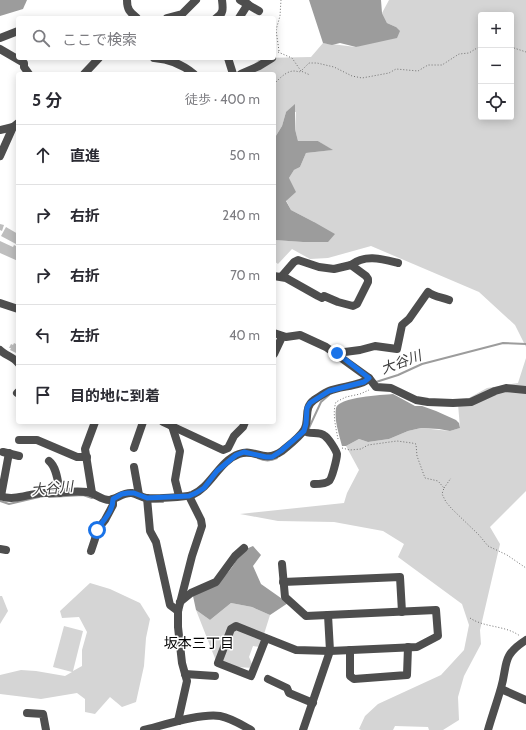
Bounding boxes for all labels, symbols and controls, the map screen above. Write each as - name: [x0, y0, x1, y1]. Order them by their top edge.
- map controls: [478, 12, 514, 120]
- button: +: [478, 12, 514, 48]
- search box: [16, 16, 276, 60]
- icon: search: [30, 27, 52, 49]
- text: ここで検索: [62, 31, 137, 49]
- button: −: [478, 48, 514, 84]
- button: locate: [478, 84, 514, 120]
- text: 5 分: [32, 90, 62, 110]
- text: 徒歩 · 400 m: [185, 91, 260, 107]
- icon: ahead: [32, 144, 54, 166]
- text: 直進: [70, 147, 100, 165]
- text: 50 m: [230, 147, 260, 163]
- icon: right: [32, 204, 54, 226]
- text: 右折: [70, 207, 100, 225]
- text: 240 m: [222, 207, 260, 223]
- icon: right: [32, 264, 54, 286]
- text: 右折: [70, 267, 100, 285]
- text: 70 m: [230, 267, 260, 283]
- icon: left: [32, 324, 54, 346]
- text: 左折: [70, 327, 100, 345]
- text: 40 m: [229, 327, 260, 343]
- route end: [328, 344, 346, 362]
- water label: 大谷川: [378, 346, 426, 378]
- icon: arrive: [32, 384, 54, 406]
- text: 目的地に到着: [70, 387, 160, 405]
- water label: 大谷川: [30, 477, 76, 499]
- route start: [88, 521, 106, 539]
- district label: 坂本三丁目: [164, 634, 234, 652]

